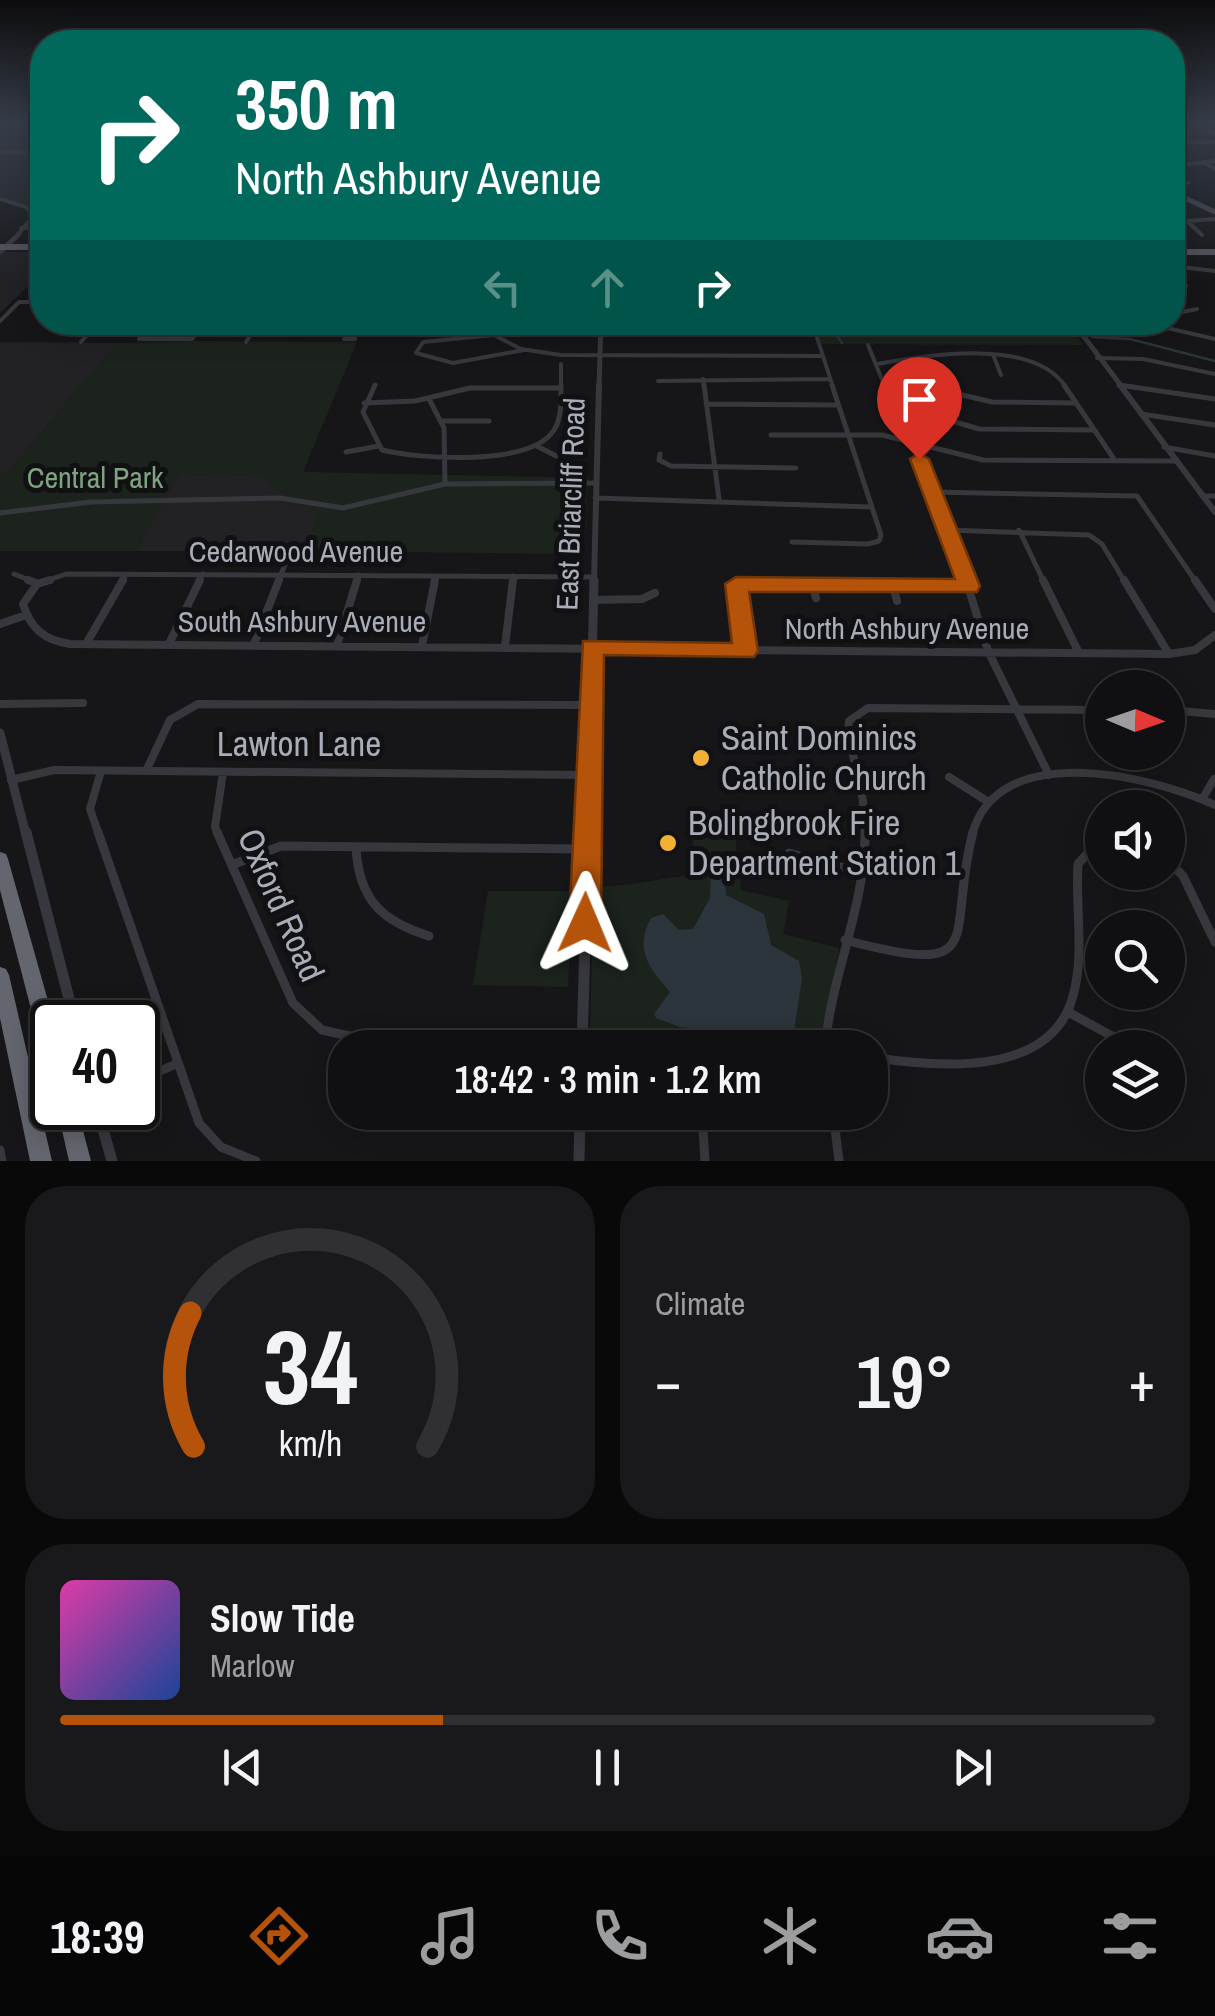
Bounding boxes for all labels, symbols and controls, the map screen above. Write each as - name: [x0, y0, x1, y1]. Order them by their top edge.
- text: 350 m: [235, 57, 398, 151]
- icon: right: [70, 70, 200, 200]
- text: North Ashbury Avenue: [235, 147, 602, 208]
- icon: left: [475, 260, 530, 315]
- icon: ahead: [580, 260, 635, 315]
- icon: right: [685, 260, 740, 315]
- pin: [877, 357, 962, 460]
- icon: arrive: [892, 372, 947, 427]
- street label: East Briarcliff Road: [546, 397, 594, 611]
- park label: Central Park: [27, 457, 164, 497]
- street label: Cedarwood Avenue: [189, 531, 403, 571]
- street label: South Ashbury Avenue: [178, 601, 426, 641]
- street label: North Ashbury Avenue: [785, 608, 1029, 648]
- north arrow: [1085, 670, 1185, 770]
- map controls: [1085, 670, 1185, 1130]
- place label: Saint Dominics Catholic Church: [721, 714, 927, 801]
- street label: Lawton Lane: [217, 720, 381, 767]
- marker: Saint Dominics Catholic Church: [690, 747, 712, 769]
- button: sound: [1085, 790, 1185, 890]
- place label: Bolingbrook Fire Department Station 1: [688, 799, 961, 886]
- street label: Oxford Road: [227, 821, 336, 989]
- marker: Bolingbrook Fire Department Station 1: [657, 832, 679, 854]
- position arrow: [533, 871, 637, 975]
- button: search: [1085, 910, 1185, 1010]
- speed limit sign: 40: [30, 1000, 160, 1130]
- button: layers: [1085, 1030, 1185, 1130]
- text: 18:42 · 3 min · 1.2 km: [454, 1054, 762, 1105]
- text: Climate: [655, 1282, 745, 1325]
- text: 34: [263, 1296, 357, 1436]
- text: 19°: [856, 1330, 954, 1431]
- text: −: [655, 1344, 681, 1418]
- text: +: [1129, 1344, 1155, 1418]
- text: km/h: [278, 1419, 342, 1467]
- text: Slow Tide: [210, 1593, 355, 1644]
- text: Marlow: [210, 1644, 295, 1687]
- icon: previous: [215, 1740, 270, 1795]
- icon: pause: [580, 1740, 635, 1795]
- icon: next: [945, 1740, 1000, 1795]
- icon: directions: [244, 1901, 314, 1971]
- icon: music: [415, 1901, 485, 1971]
- icon: phone: [585, 1901, 655, 1971]
- icon: climate: [755, 1901, 825, 1971]
- icon: car: [925, 1901, 995, 1971]
- icon: filters: [1095, 1901, 1165, 1971]
- text: 18:39: [50, 1906, 144, 1967]

